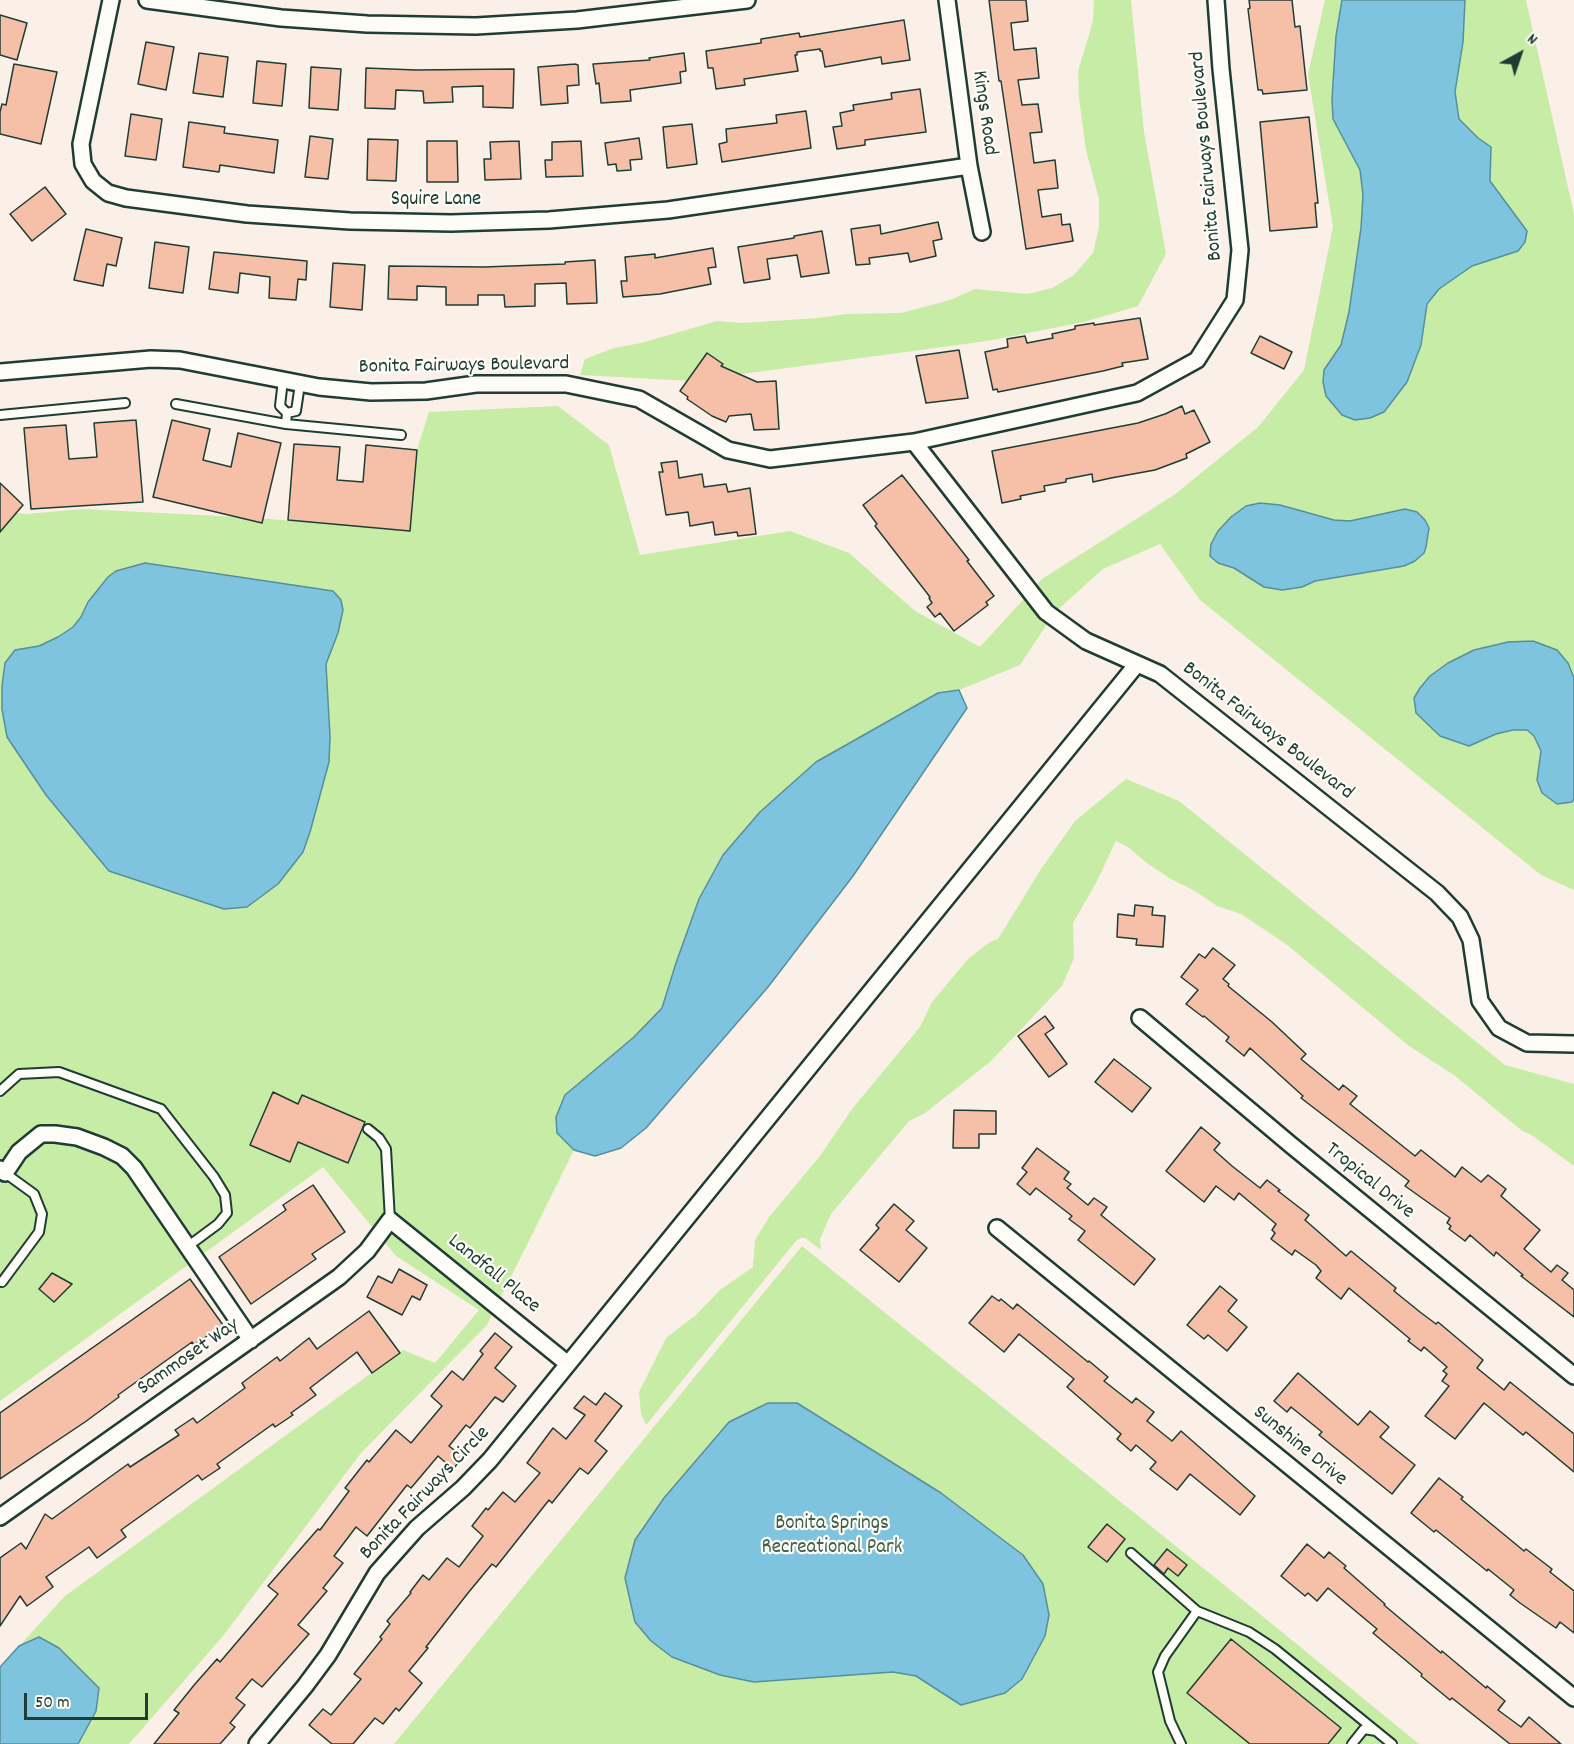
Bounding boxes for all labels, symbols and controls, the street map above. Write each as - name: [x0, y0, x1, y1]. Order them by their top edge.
- north arrow: [1490, 24, 1550, 84]
- text: N: [1521, 28, 1542, 51]
- street label: Bonita Fairways Boulevard: [1186, 50, 1230, 262]
- street label: Kings Road: [965, 69, 1001, 157]
- street label: Squire Lane: [391, 188, 481, 214]
- street label: Bonita Fairways Boulevard: [359, 353, 569, 381]
- street label: Bonita Fairways Boulevard: [1176, 657, 1358, 807]
- street label: Tropical Drive: [1319, 1138, 1419, 1226]
- street label: Landfall Place: [442, 1230, 544, 1320]
- street label: Sammoset Way: [133, 1314, 245, 1402]
- street label: Sunshine Drive: [1247, 1401, 1351, 1493]
- street label: Bonita Fairways Circle: [356, 1422, 496, 1566]
- park label: Bonita Springs Recreational Park: [762, 1512, 902, 1562]
- scale bar: [27, 1681, 152, 1719]
- text: 50 m: [35, 1691, 70, 1716]

